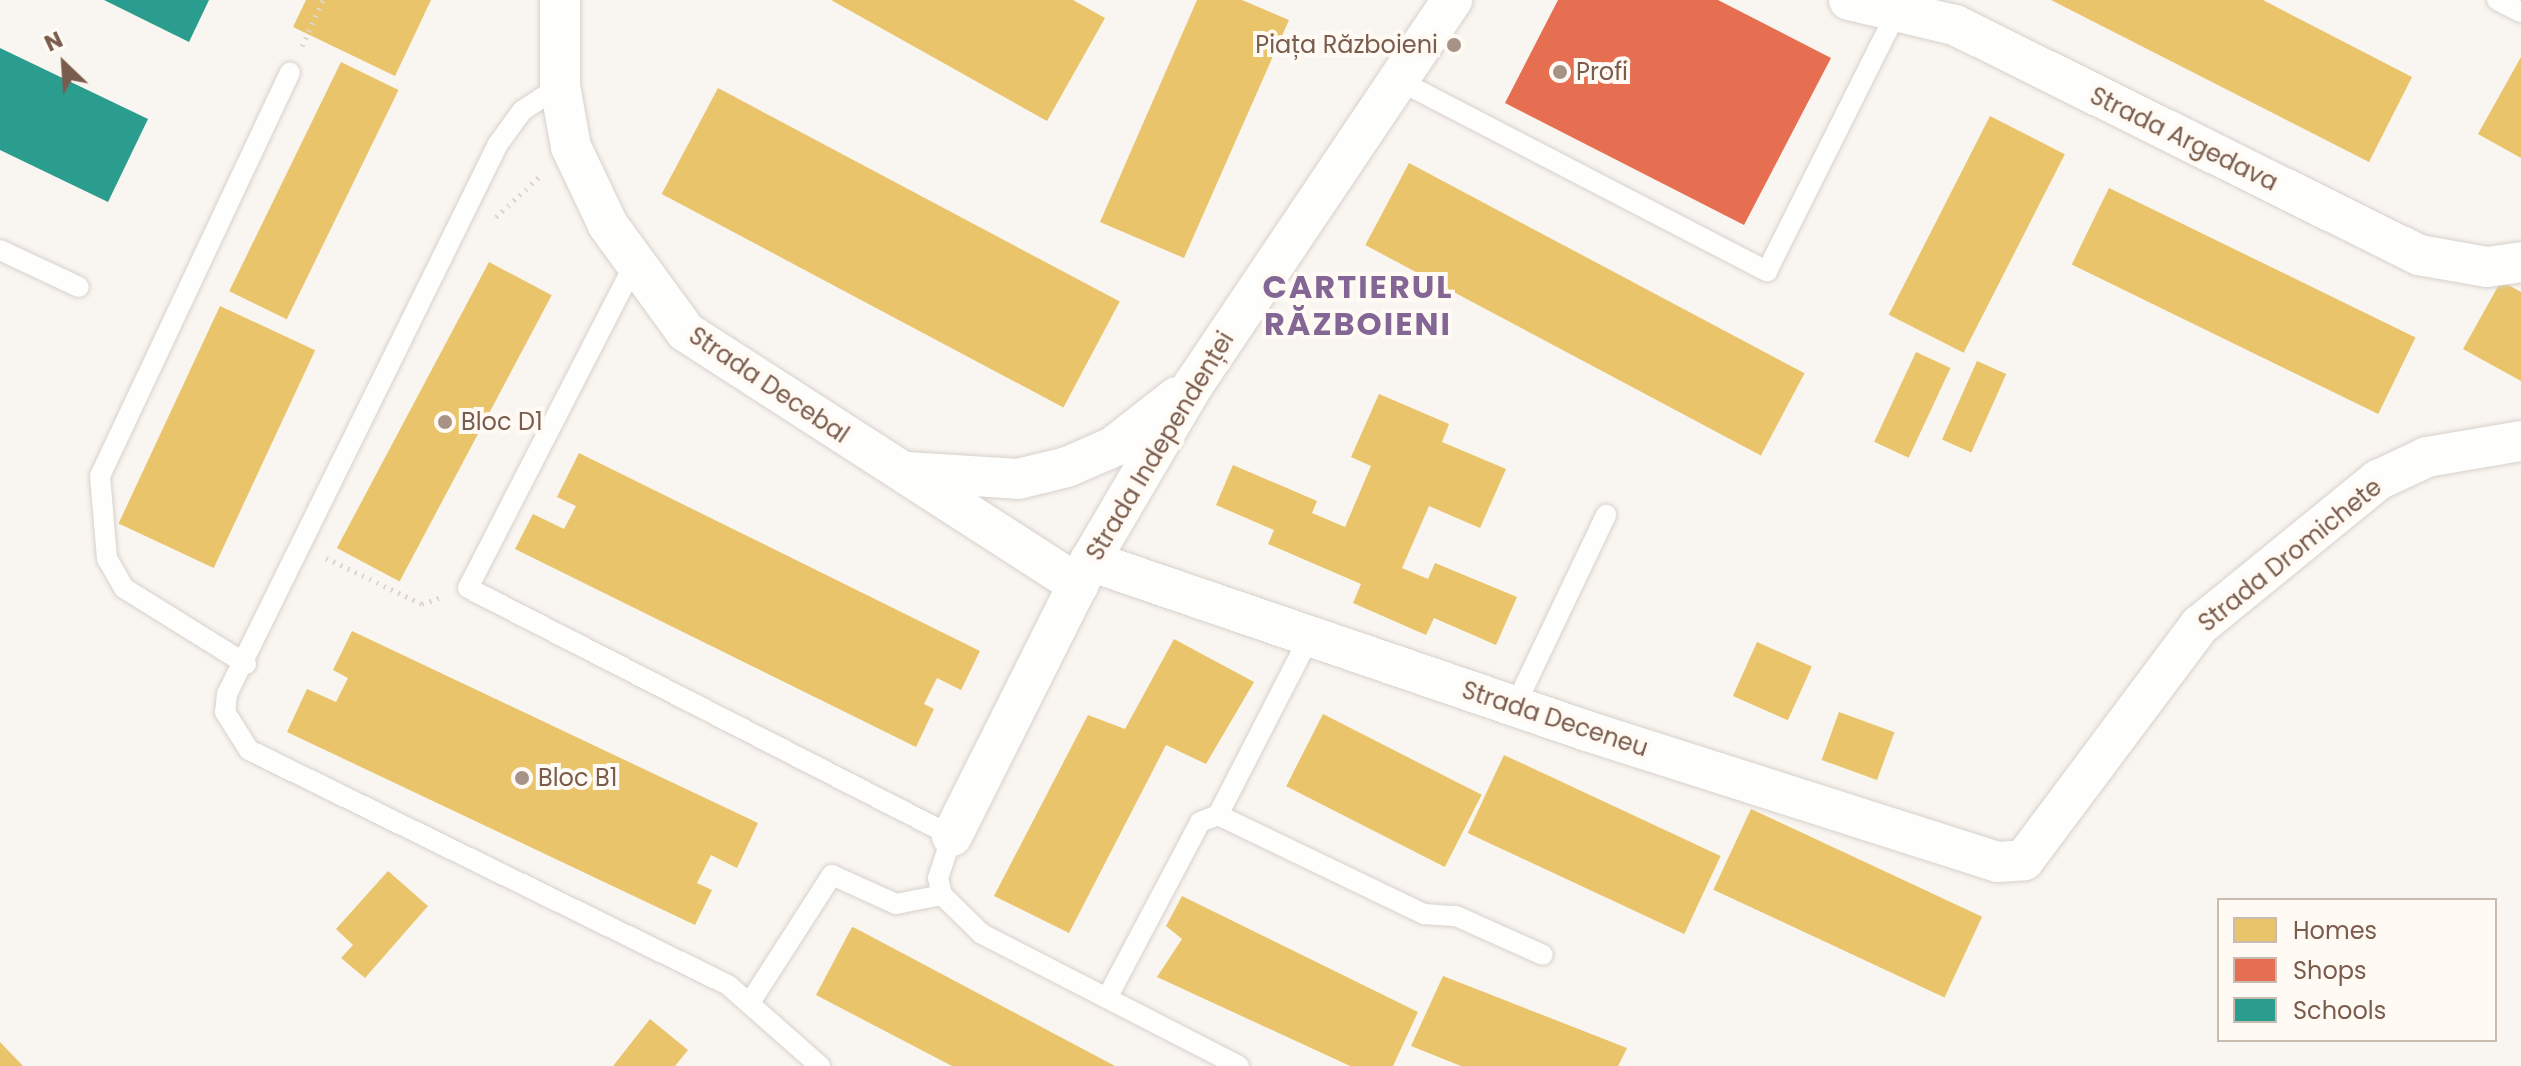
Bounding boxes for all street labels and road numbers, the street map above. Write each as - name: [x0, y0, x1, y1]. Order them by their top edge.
- street label: Strada Argedava: [2085, 81, 2283, 197]
- street label: Strada Decebal: [684, 321, 854, 449]
- street label: Strada Independenței: [1080, 326, 1240, 566]
- street label: Strada Dromichete: [2193, 472, 2387, 638]
- street label: Strada Deceneu: [1458, 675, 1652, 763]

